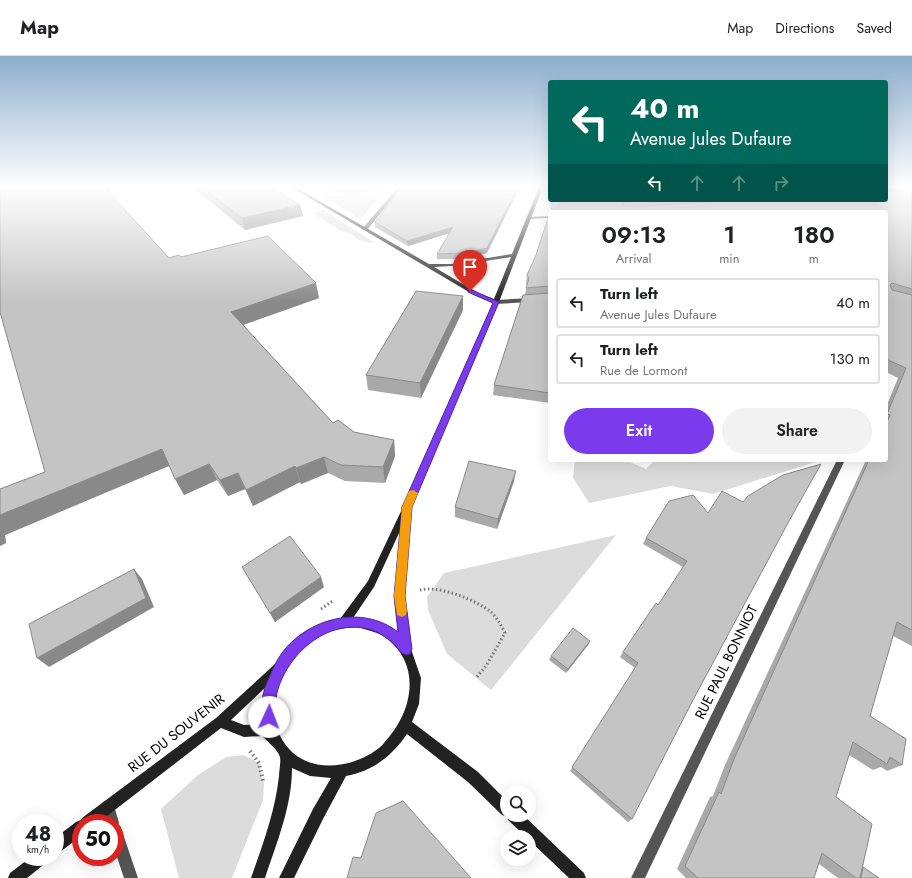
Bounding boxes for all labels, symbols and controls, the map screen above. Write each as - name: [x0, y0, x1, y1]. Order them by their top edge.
- text: Map: [20, 14, 59, 41]
- text: Map: [727, 18, 753, 38]
- text: Directions: [775, 18, 835, 38]
- text: Saved: [857, 18, 892, 38]
- text: 40 m: [630, 88, 699, 129]
- icon: left: [564, 96, 616, 148]
- text: Avenue Jules Dufaure: [630, 126, 791, 152]
- icon: left: [644, 172, 666, 194]
- icon: ahead: [686, 172, 708, 194]
- icon: ahead: [728, 172, 750, 194]
- icon: right: [770, 172, 792, 194]
- text: 09:13: [601, 217, 666, 252]
- text: 1: [724, 217, 735, 252]
- text: 180: [793, 217, 835, 252]
- text: Arrival: [616, 249, 652, 268]
- text: min: [719, 249, 740, 268]
- text: m: [809, 249, 819, 268]
- pin: [453, 250, 487, 291]
- icon: arrive: [459, 256, 481, 278]
- text: Turn left: [600, 283, 658, 305]
- icon: left: [566, 292, 588, 314]
- text: 40 m: [836, 292, 870, 314]
- text: Avenue Jules Dufaure: [600, 305, 717, 324]
- text: Turn left: [600, 339, 658, 361]
- icon: left: [566, 348, 588, 370]
- text: 130 m: [830, 348, 870, 370]
- text: Rue de Lormont: [600, 361, 687, 380]
- button: Exit: [564, 408, 714, 454]
- button: Share: [722, 408, 872, 454]
- street label: RUE PAUL BONNIOT: [690, 601, 763, 722]
- street label: RUE DU SOUVENIR: [124, 689, 229, 777]
- position arrow: [248, 696, 290, 738]
- map controls: [500, 786, 536, 866]
- button: search: [500, 786, 536, 822]
- speed limit sign: 50: [72, 814, 124, 866]
- text: 48: [25, 820, 51, 849]
- button: layers: [500, 830, 536, 866]
- text: km/h: [27, 842, 49, 857]

